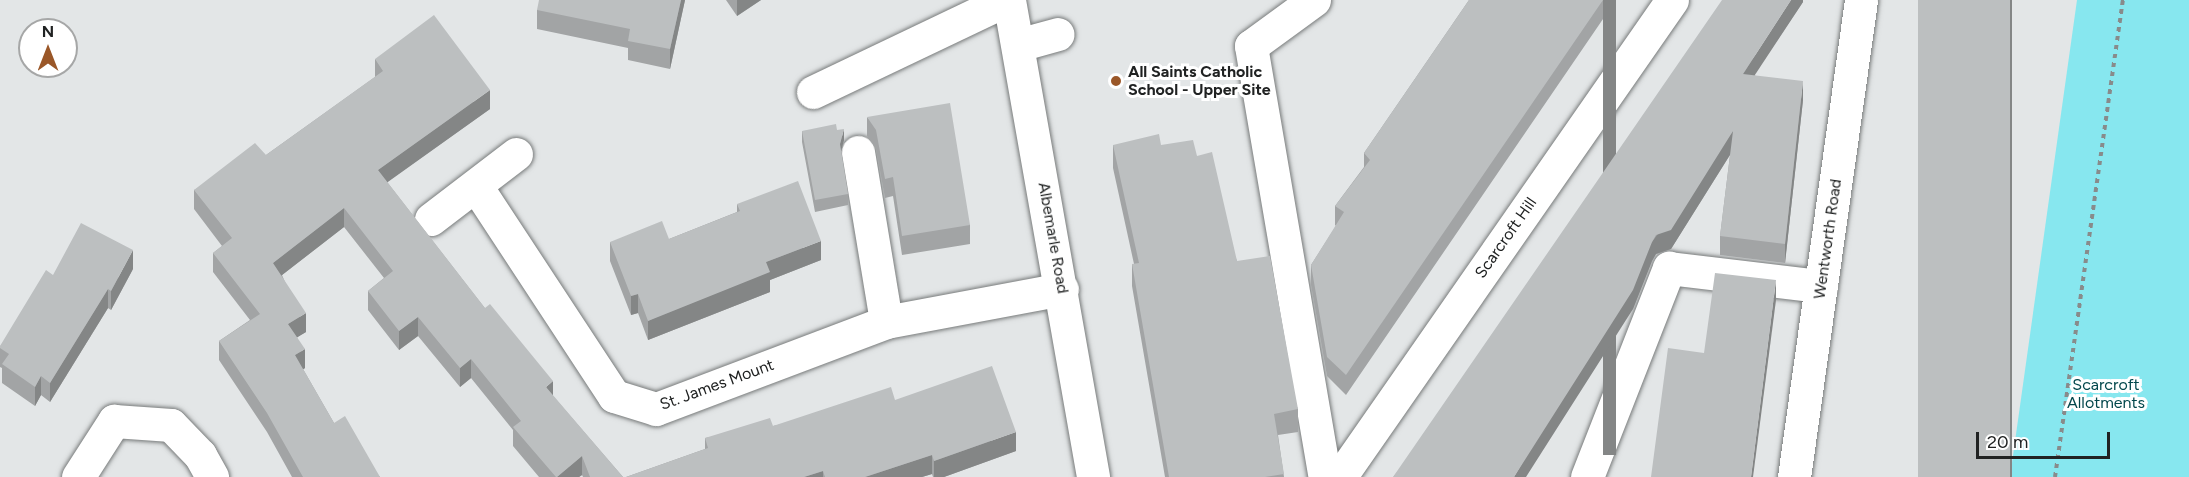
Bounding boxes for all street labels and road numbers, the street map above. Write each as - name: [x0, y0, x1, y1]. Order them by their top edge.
- street label: Wentworth Road: [1810, 178, 1846, 300]
- street label: Albemarle Road: [1034, 181, 1072, 295]
- street label: Scarcroft Hill: [1471, 194, 1541, 282]
- street label: St. James Mount: [657, 355, 777, 415]

